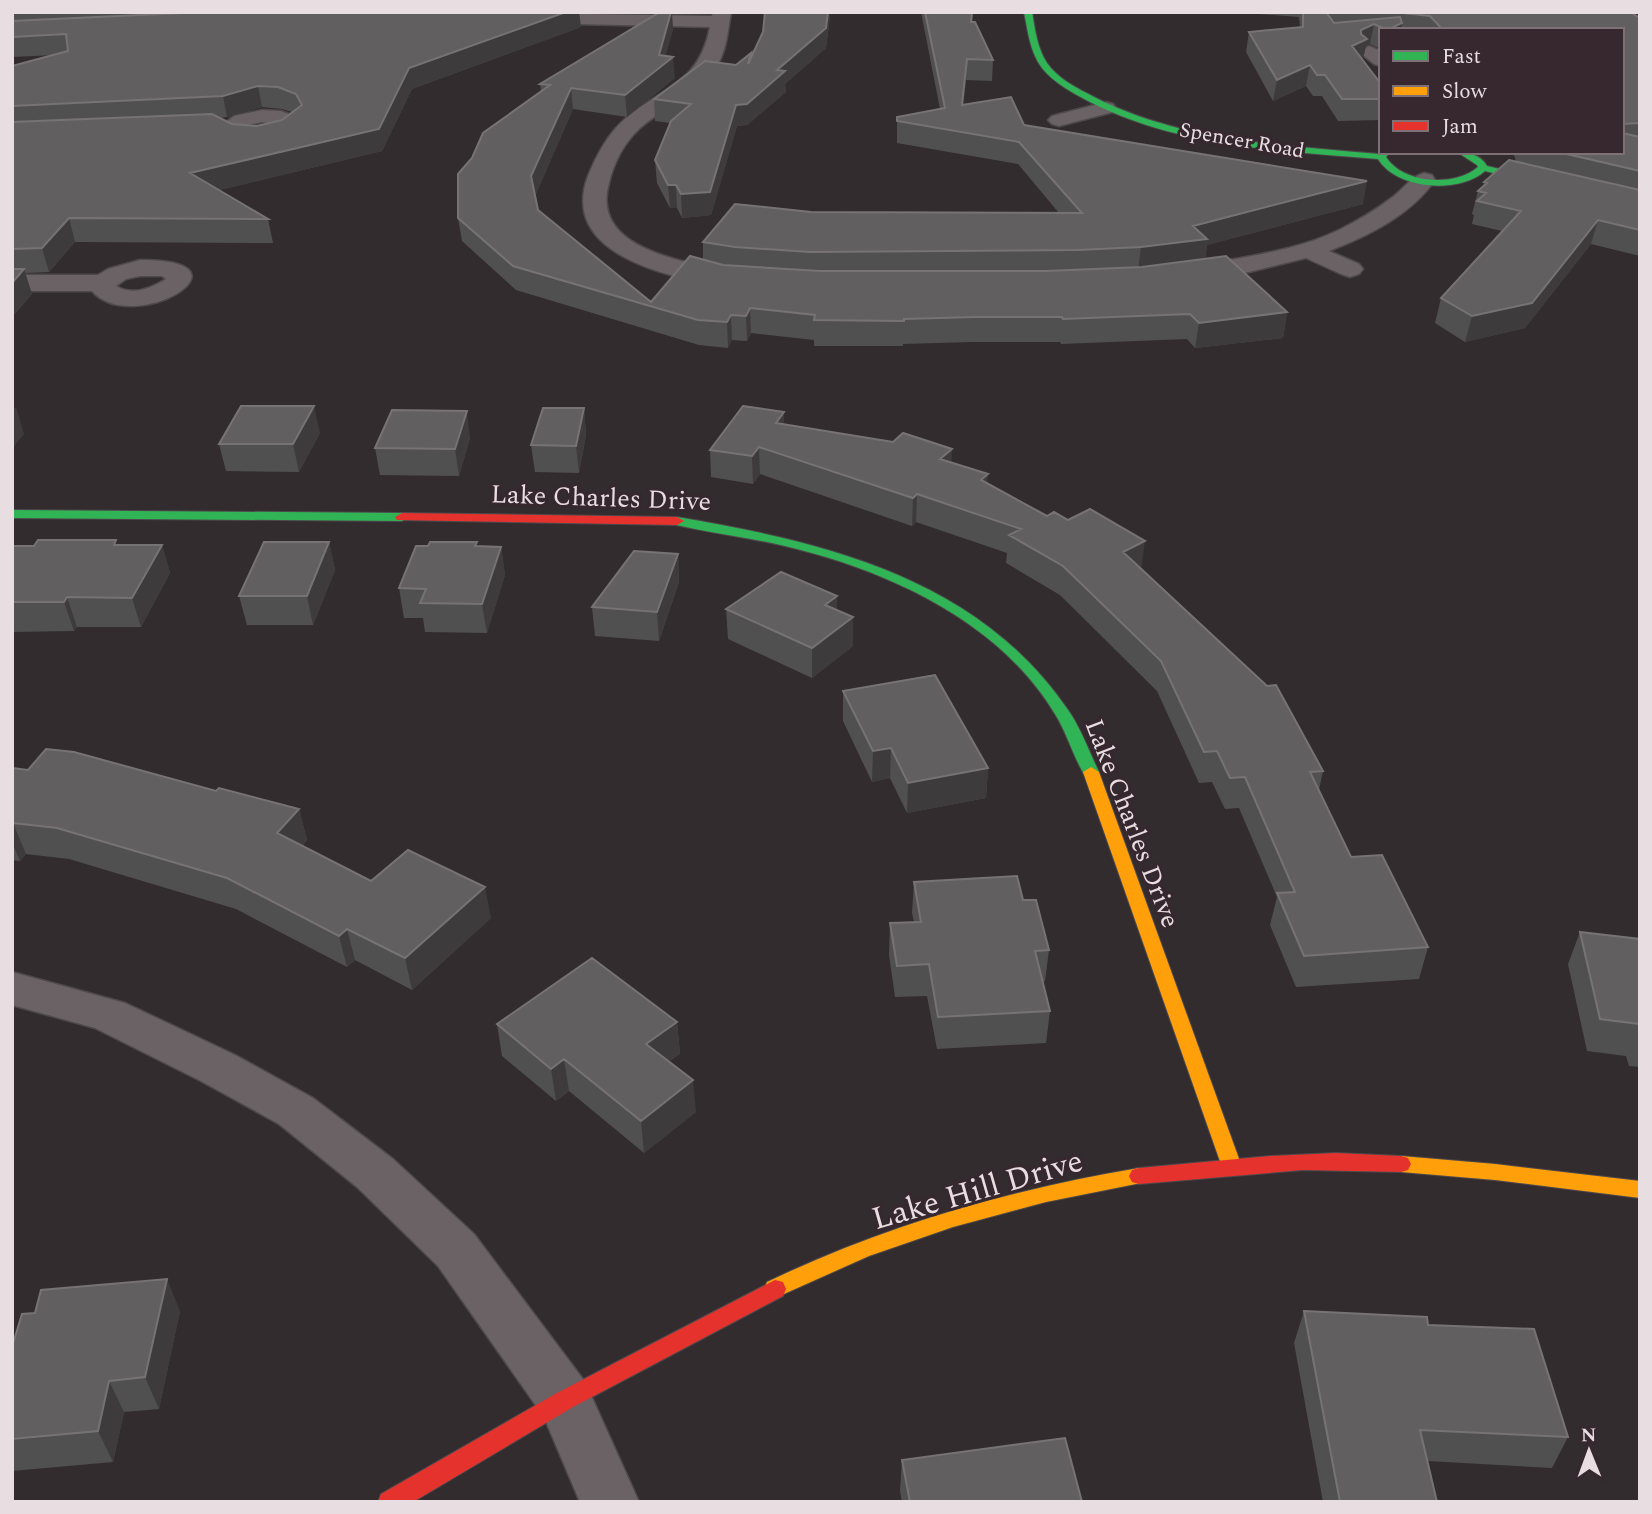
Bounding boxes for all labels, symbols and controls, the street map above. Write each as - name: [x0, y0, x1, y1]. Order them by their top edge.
- legend: [1379, 28, 1624, 154]
- text: Fast: [1442, 41, 1481, 73]
- text: Slow: [1442, 76, 1488, 108]
- text: Jam: [1442, 111, 1478, 143]
- street label: Spencer Road: [1177, 114, 1307, 168]
- street label: Lake Charles Drive: [490, 474, 712, 522]
- street label: Lake Charles Drive: [1074, 713, 1190, 934]
- street label: Lake Hill Drive: [866, 1137, 1089, 1244]
- north arrow: [1554, 1416, 1624, 1486]
- text: N: [1581, 1421, 1597, 1450]

